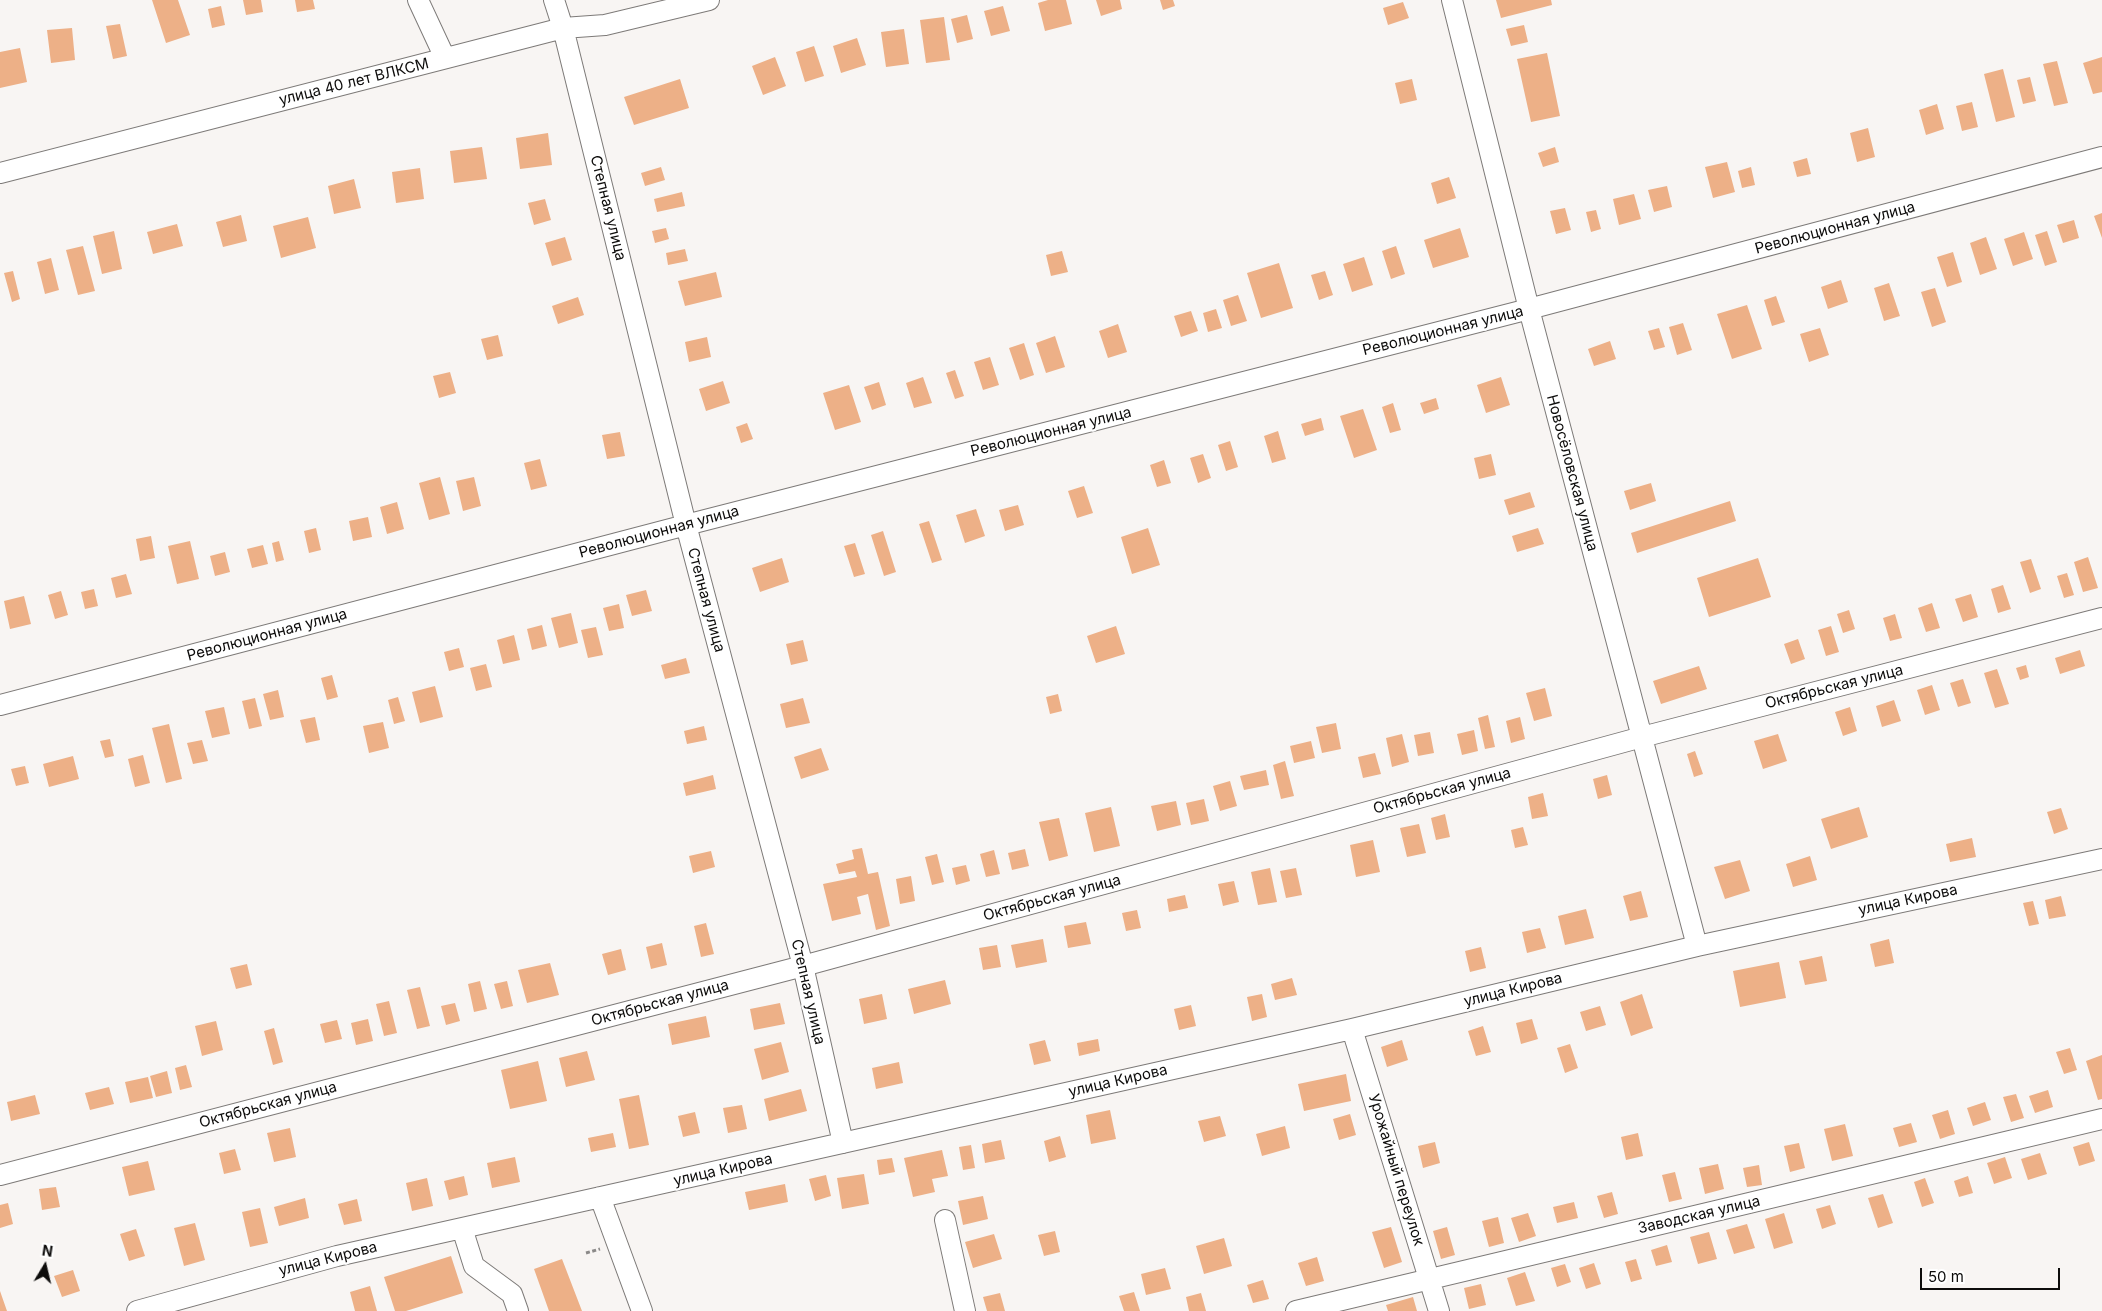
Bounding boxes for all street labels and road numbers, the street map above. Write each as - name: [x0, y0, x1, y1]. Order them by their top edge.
- street label: улица 40 лет ВЛКСМ: [277, 55, 431, 109]
- street label: Степная улица: [586, 154, 630, 262]
- street label: Революционная улица: [1753, 198, 1917, 258]
- street label: Революционная улица: [1361, 302, 1525, 360]
- street label: Новосёловская улица: [1542, 393, 1602, 553]
- street label: Революционная улица: [969, 403, 1133, 461]
- street label: Революционная улица: [577, 502, 741, 562]
- street label: Степная улица: [683, 546, 729, 654]
- street label: Революционная улица: [185, 605, 349, 665]
- street label: Октябрьская улица: [1763, 661, 1905, 713]
- street label: Октябрьская улица: [1371, 764, 1513, 818]
- street label: Октябрьская улица: [981, 871, 1123, 925]
- street label: улица Кирова: [1857, 881, 1959, 919]
- street label: Степная улица: [787, 938, 829, 1046]
- street label: улица Кирова: [1462, 969, 1564, 1011]
- street label: Октябрьская улица: [589, 976, 731, 1030]
- street label: улица Кирова: [1067, 1061, 1169, 1101]
- street label: Октябрьская улица: [197, 1078, 339, 1132]
- street label: Урожайный переулок: [1364, 1092, 1428, 1248]
- street label: улица Кирова: [672, 1150, 774, 1190]
- street label: Заводская улица: [1636, 1192, 1762, 1238]
- street label: улица Кирова: [277, 1238, 379, 1280]

